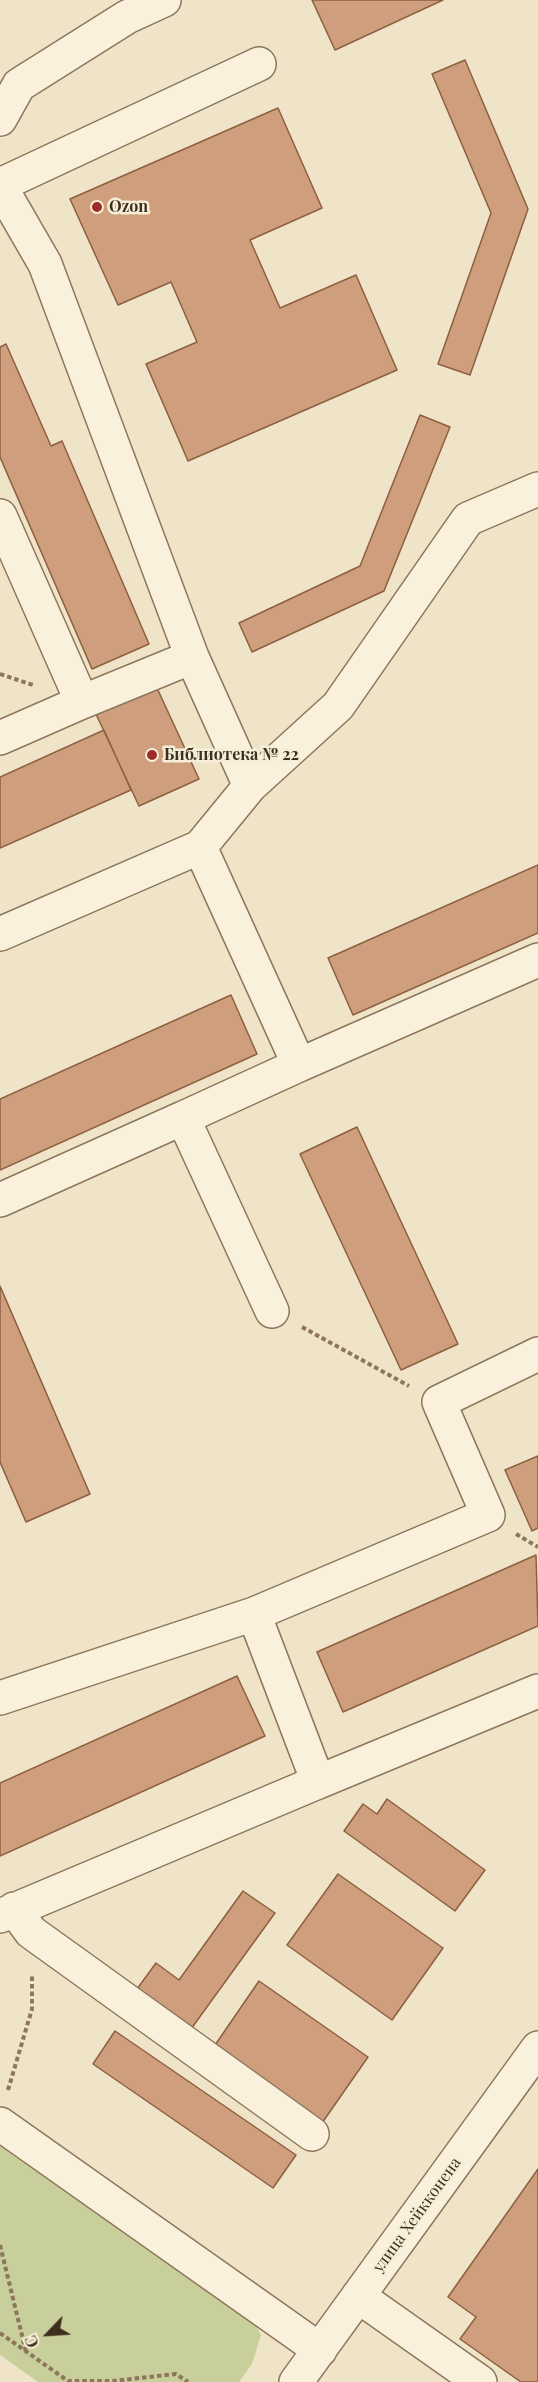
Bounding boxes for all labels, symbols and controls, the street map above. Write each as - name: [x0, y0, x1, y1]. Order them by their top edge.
- place label: Ozon: [109, 197, 148, 217]
- marker: Ozon: [90, 200, 104, 214]
- place label: Библиотека № 22: [164, 745, 299, 765]
- marker: Библиотека № 22: [145, 748, 159, 762]
- street label: улица Хейкконена: [369, 2154, 465, 2276]
- north arrow: [18, 2304, 78, 2364]
- text: С: [19, 2332, 43, 2351]

